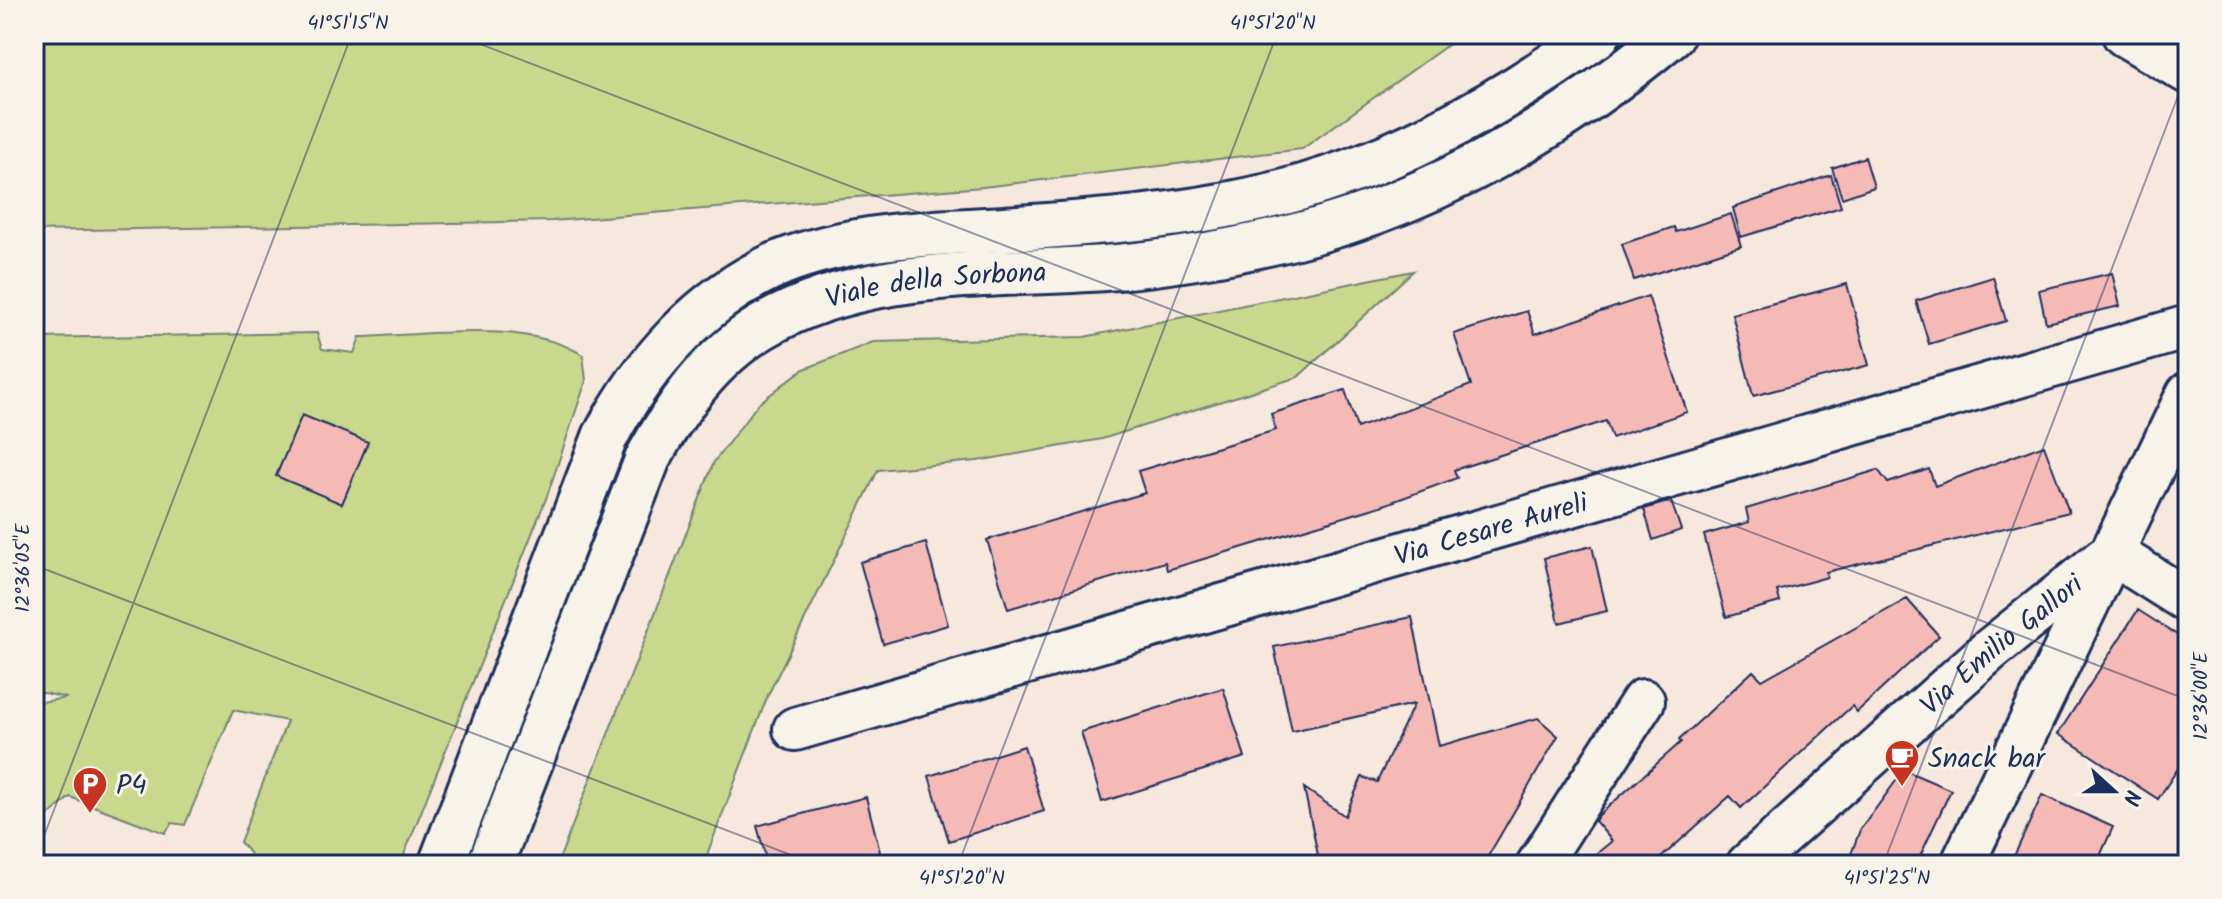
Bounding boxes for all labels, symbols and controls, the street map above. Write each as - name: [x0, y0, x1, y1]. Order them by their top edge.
- text: 41°51'15"N: [307, 8, 389, 40]
- text: 41°51'20"N: [1230, 8, 1316, 40]
- street label: Viale della Sorbona: [820, 251, 1047, 322]
- street label: Via Cesare Aureli: [1389, 481, 1595, 580]
- text: 12°36'05"E: [8, 522, 40, 613]
- street label: Via Emilio Gallori: [1911, 563, 2095, 727]
- text: 12°36'00"E: [2186, 650, 2218, 740]
- place label: Snack bar: [1928, 737, 2047, 782]
- cafe icon: Snack bar: [1883, 738, 1921, 788]
- north arrow: [2074, 751, 2154, 831]
- place label: P4: [116, 764, 147, 809]
- parking icon: P4: [71, 765, 109, 815]
- text: N: [2111, 785, 2149, 810]
- text: 41°51'20"N: [919, 863, 1005, 895]
- text: 41°51'25"N: [1844, 863, 1930, 895]

